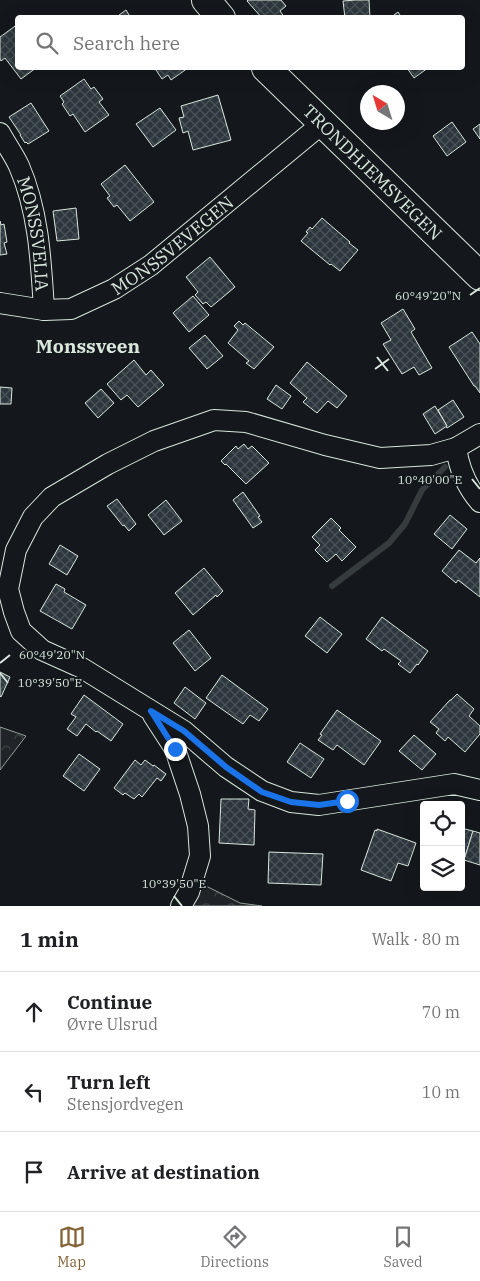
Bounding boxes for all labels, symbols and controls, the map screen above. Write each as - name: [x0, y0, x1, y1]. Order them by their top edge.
- search box: [15, 15, 465, 70]
- icon: search: [33, 29, 61, 57]
- text: Search here: [73, 31, 180, 55]
- north arrow: [360, 85, 405, 130]
- street label: TRONDHJEMSVEGEN: [298, 99, 447, 245]
- street label: MONSSVELIA: [13, 173, 54, 293]
- street label: MONSSVEVEGEN: [107, 190, 238, 299]
- text: 60°49'20"N: [395, 288, 461, 303]
- district label: Monssveen: [36, 334, 141, 358]
- text: 10°40'00"E: [398, 472, 462, 487]
- text: 60°49'20"N: [19, 647, 85, 662]
- text: 10°39'50"E: [18, 675, 82, 690]
- route end: [164, 738, 187, 761]
- route start: [336, 790, 359, 813]
- map controls: [420, 801, 465, 891]
- button: locate: [420, 801, 465, 846]
- button: layers: [420, 846, 465, 891]
- text: 10°39'50"E: [142, 876, 206, 891]
- text: 1 min: [20, 925, 79, 953]
- text: Walk · 80 m: [372, 929, 460, 949]
- text: Continue: [67, 990, 152, 1014]
- icon: ahead: [20, 998, 48, 1026]
- text: 70 m: [422, 1002, 460, 1022]
- text: Øvre Ulsrud: [67, 1014, 158, 1034]
- text: Turn left: [67, 1070, 150, 1094]
- icon: left: [20, 1078, 48, 1106]
- text: 10 m: [422, 1082, 460, 1102]
- text: Stensjordvegen: [67, 1094, 184, 1114]
- icon: arrive: [20, 1158, 48, 1186]
- text: Arrive at destination: [67, 1160, 260, 1184]
- tab: Map: [57, 1223, 86, 1271]
- tab: Directions: [200, 1223, 269, 1271]
- tab: Saved: [383, 1223, 423, 1271]

